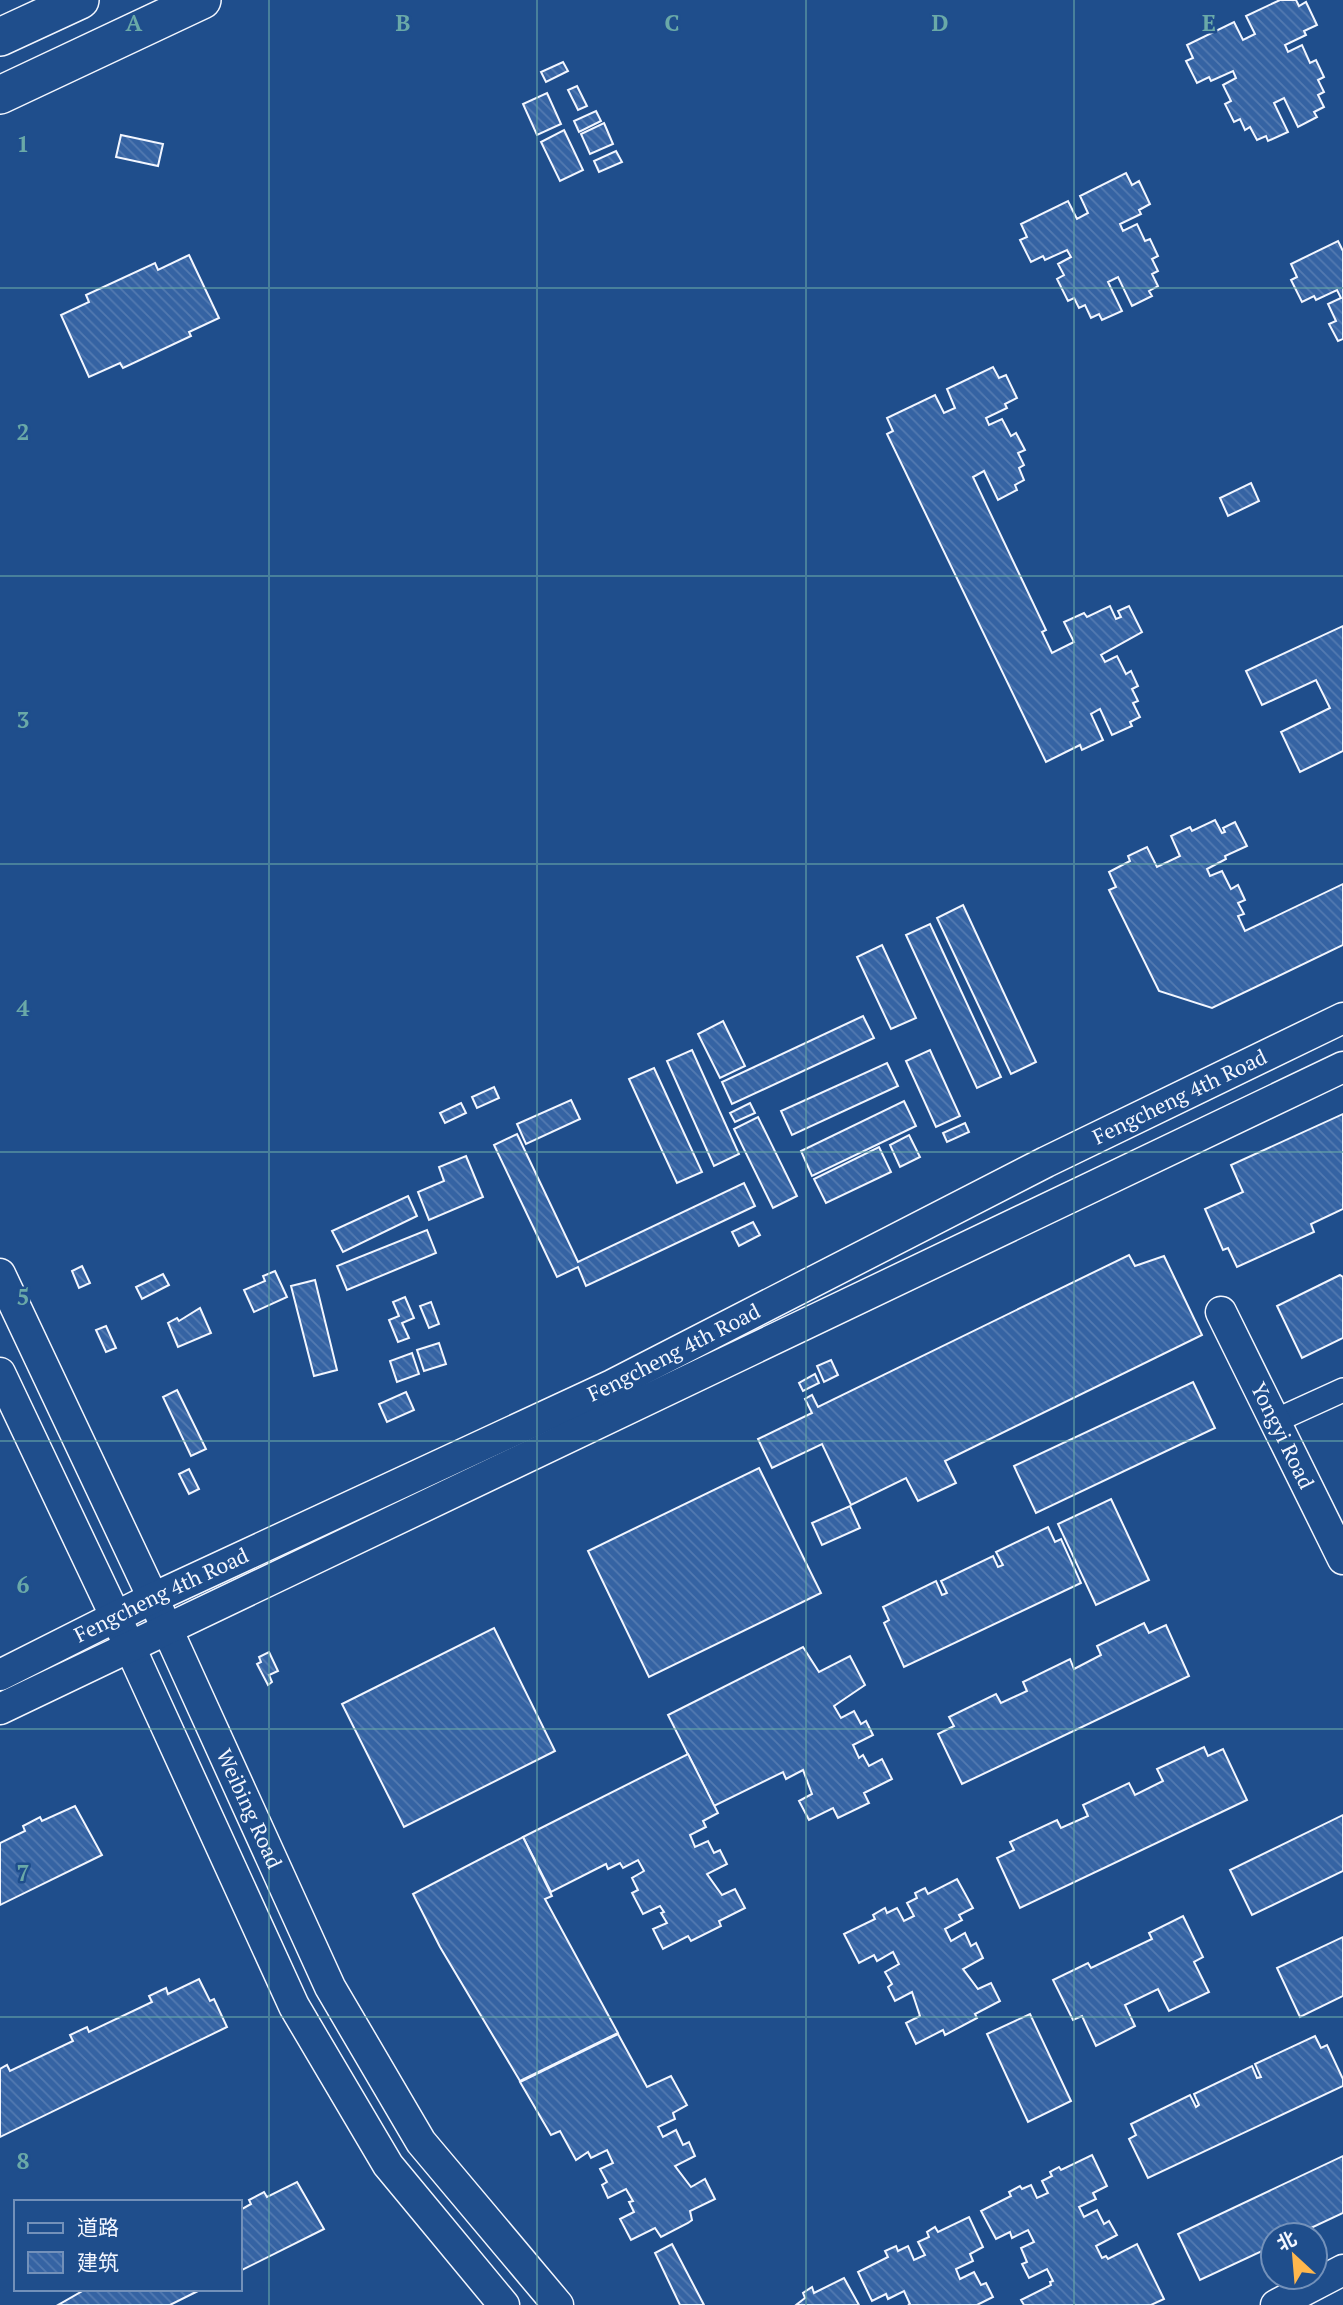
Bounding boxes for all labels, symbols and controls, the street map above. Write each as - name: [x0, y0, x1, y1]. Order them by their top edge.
- text: A: [126, 7, 143, 38]
- text: B: [396, 7, 411, 38]
- text: C: [665, 7, 680, 38]
- text: D: [932, 7, 949, 38]
- text: E: [1202, 7, 1216, 38]
- text: 1: [17, 128, 30, 159]
- text: 2: [17, 416, 30, 447]
- text: 3: [17, 704, 30, 735]
- text: 4: [17, 992, 30, 1023]
- street label: Fengcheng 4th Road: [1088, 1042, 1271, 1150]
- text: 5: [17, 1281, 30, 1312]
- street label: Fengcheng 4th Road: [583, 1296, 765, 1407]
- street label: Yongyi Road: [1245, 1377, 1321, 1494]
- street label: Fengcheng 4th Road: [69, 1541, 253, 1648]
- text: 6: [17, 1569, 30, 1600]
- street label: Weibing Road: [211, 1744, 289, 1873]
- text: 7: [17, 1857, 30, 1888]
- text: 8: [17, 2145, 30, 2176]
- legend: [14, 2200, 242, 2291]
- text: 道路: [77, 2213, 119, 2241]
- north arrow: [1259, 2221, 1329, 2291]
- text: 北: [1272, 2225, 1300, 2256]
- text: 建筑: [77, 2248, 119, 2276]

